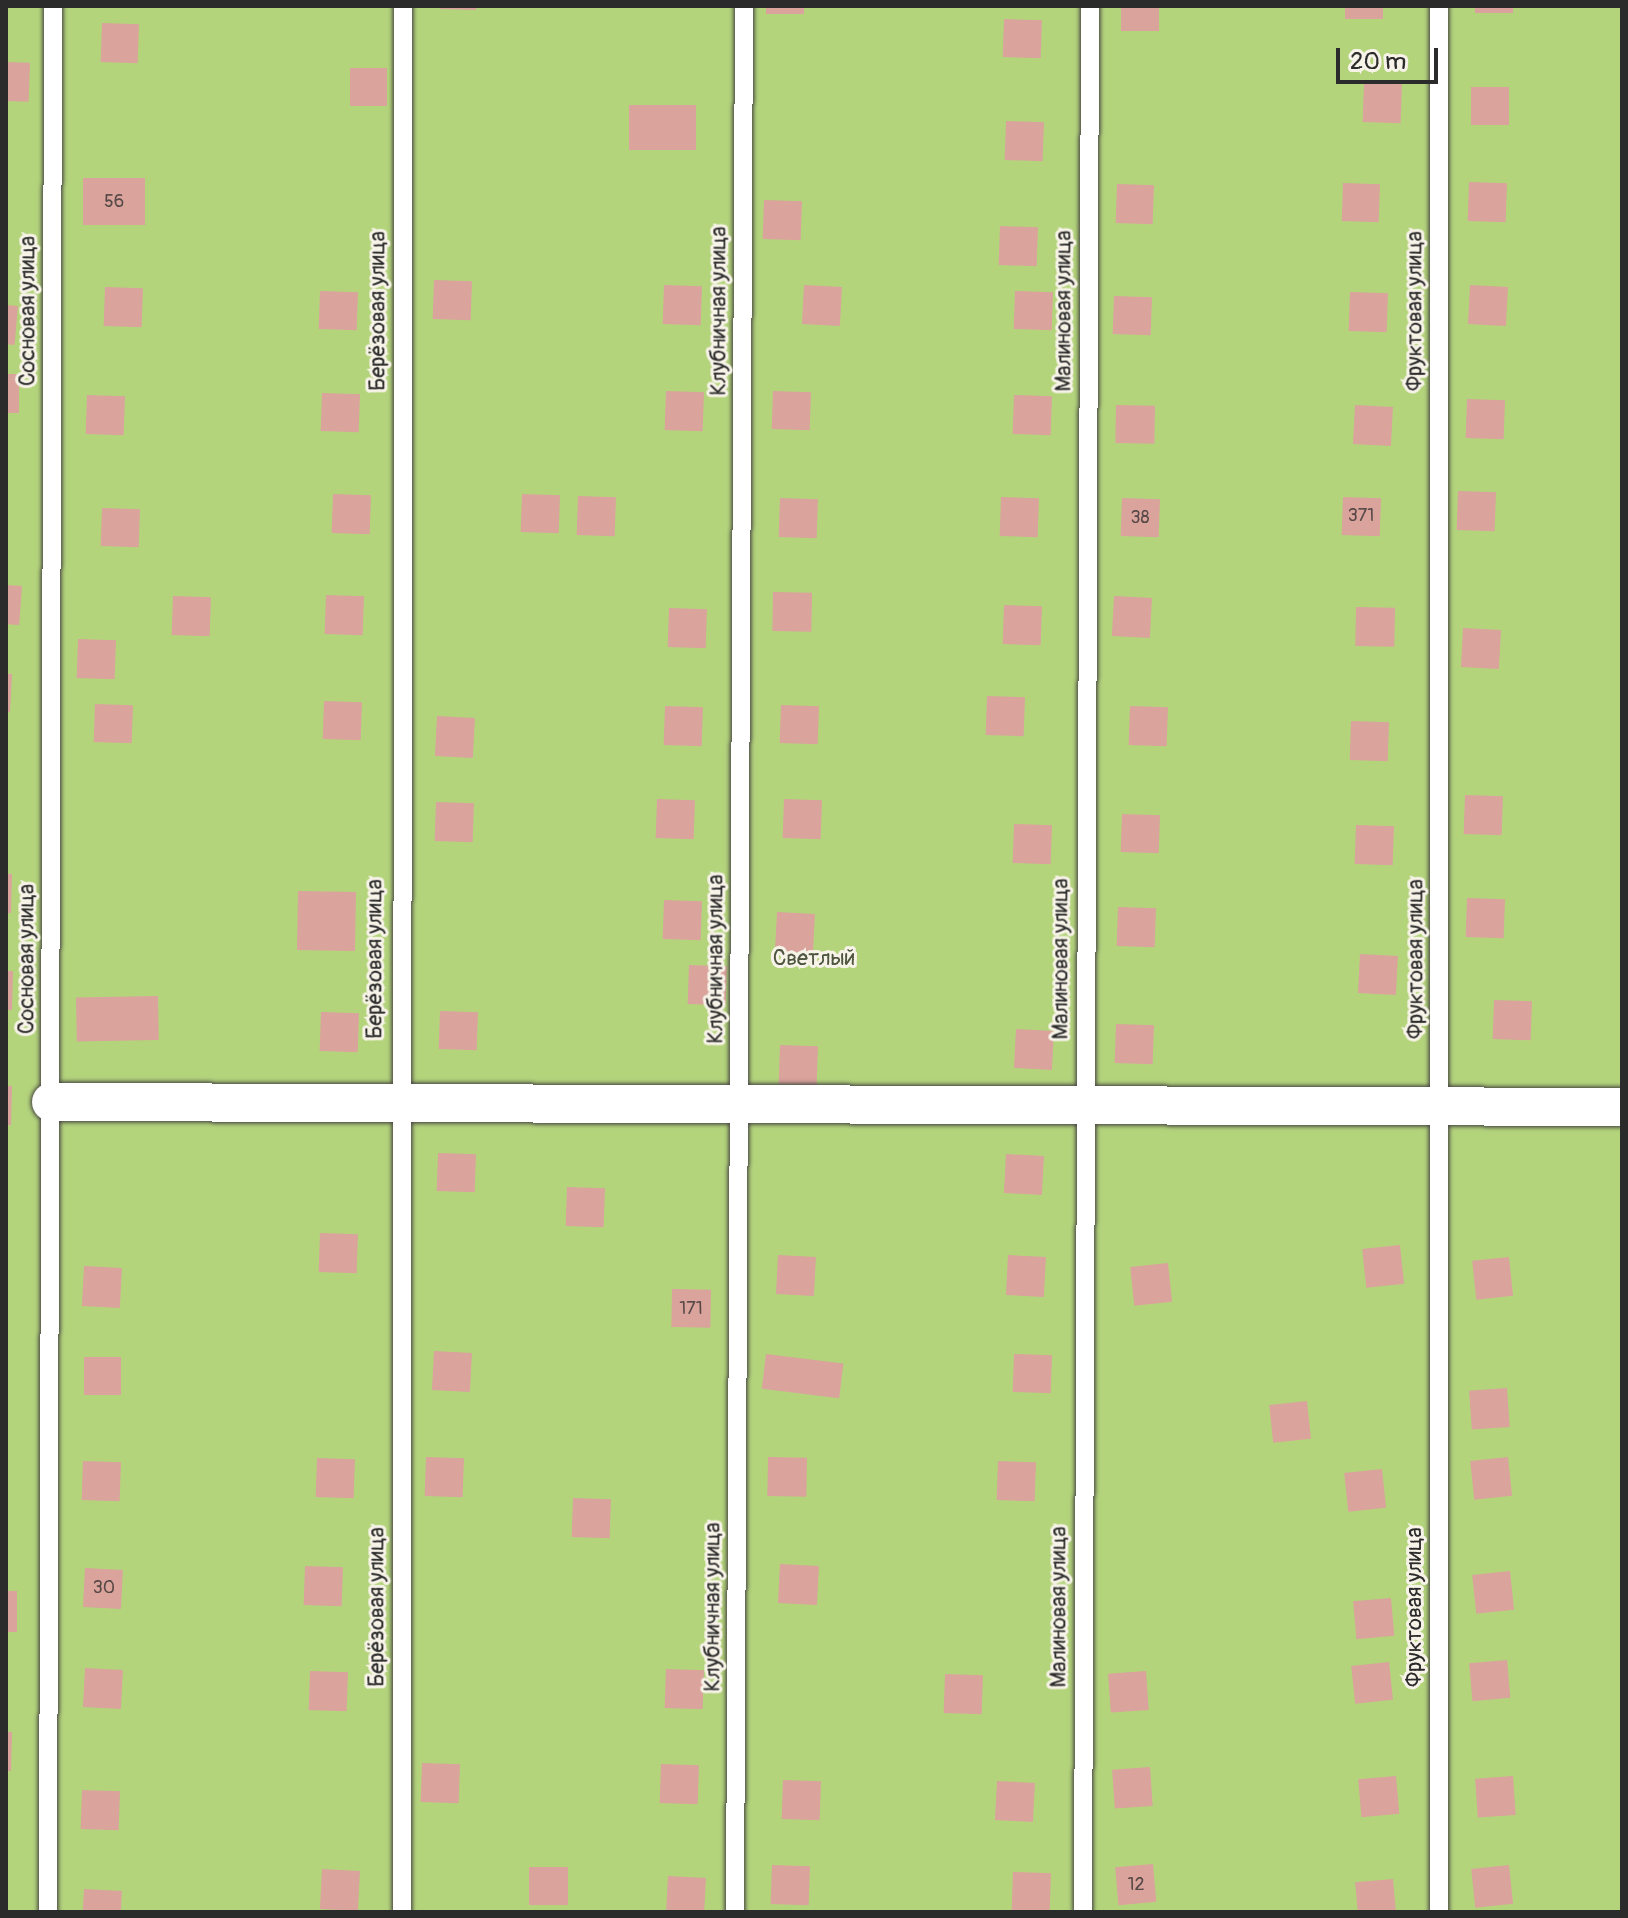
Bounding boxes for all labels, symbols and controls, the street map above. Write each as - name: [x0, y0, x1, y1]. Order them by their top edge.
- scale bar: [1340, 32, 1442, 82]
- text: 20 m: [1350, 47, 1406, 76]
- house number: 56: [104, 191, 124, 213]
- street label: Клубничная улица: [706, 226, 732, 396]
- street label: Малиновая улица: [1051, 230, 1077, 392]
- street label: Берёзовая улица: [365, 231, 391, 391]
- street label: Фруктовая улица: [1402, 231, 1428, 391]
- street label: Сосновая улица: [15, 236, 41, 386]
- house number: 371: [1348, 505, 1374, 527]
- house number: 38: [1130, 507, 1150, 529]
- street label: Клубничная улица: [703, 874, 729, 1044]
- street label: Малиновая улица: [1048, 878, 1074, 1040]
- street label: Берёзовая улица: [362, 879, 388, 1039]
- street label: Фруктовая улица: [1403, 879, 1429, 1039]
- street label: Сосновая улица: [14, 884, 40, 1034]
- park label: Светлый: [773, 946, 855, 972]
- house number: 171: [679, 1298, 703, 1320]
- street label: Клубничная улица: [700, 1522, 726, 1692]
- street label: Малиновая улица: [1046, 1526, 1072, 1688]
- street label: Берёзовая улица: [364, 1527, 390, 1687]
- street label: Фруктовая улица: [1402, 1527, 1428, 1687]
- house number: 30: [93, 1577, 115, 1599]
- house number: 12: [1127, 1874, 1145, 1896]

